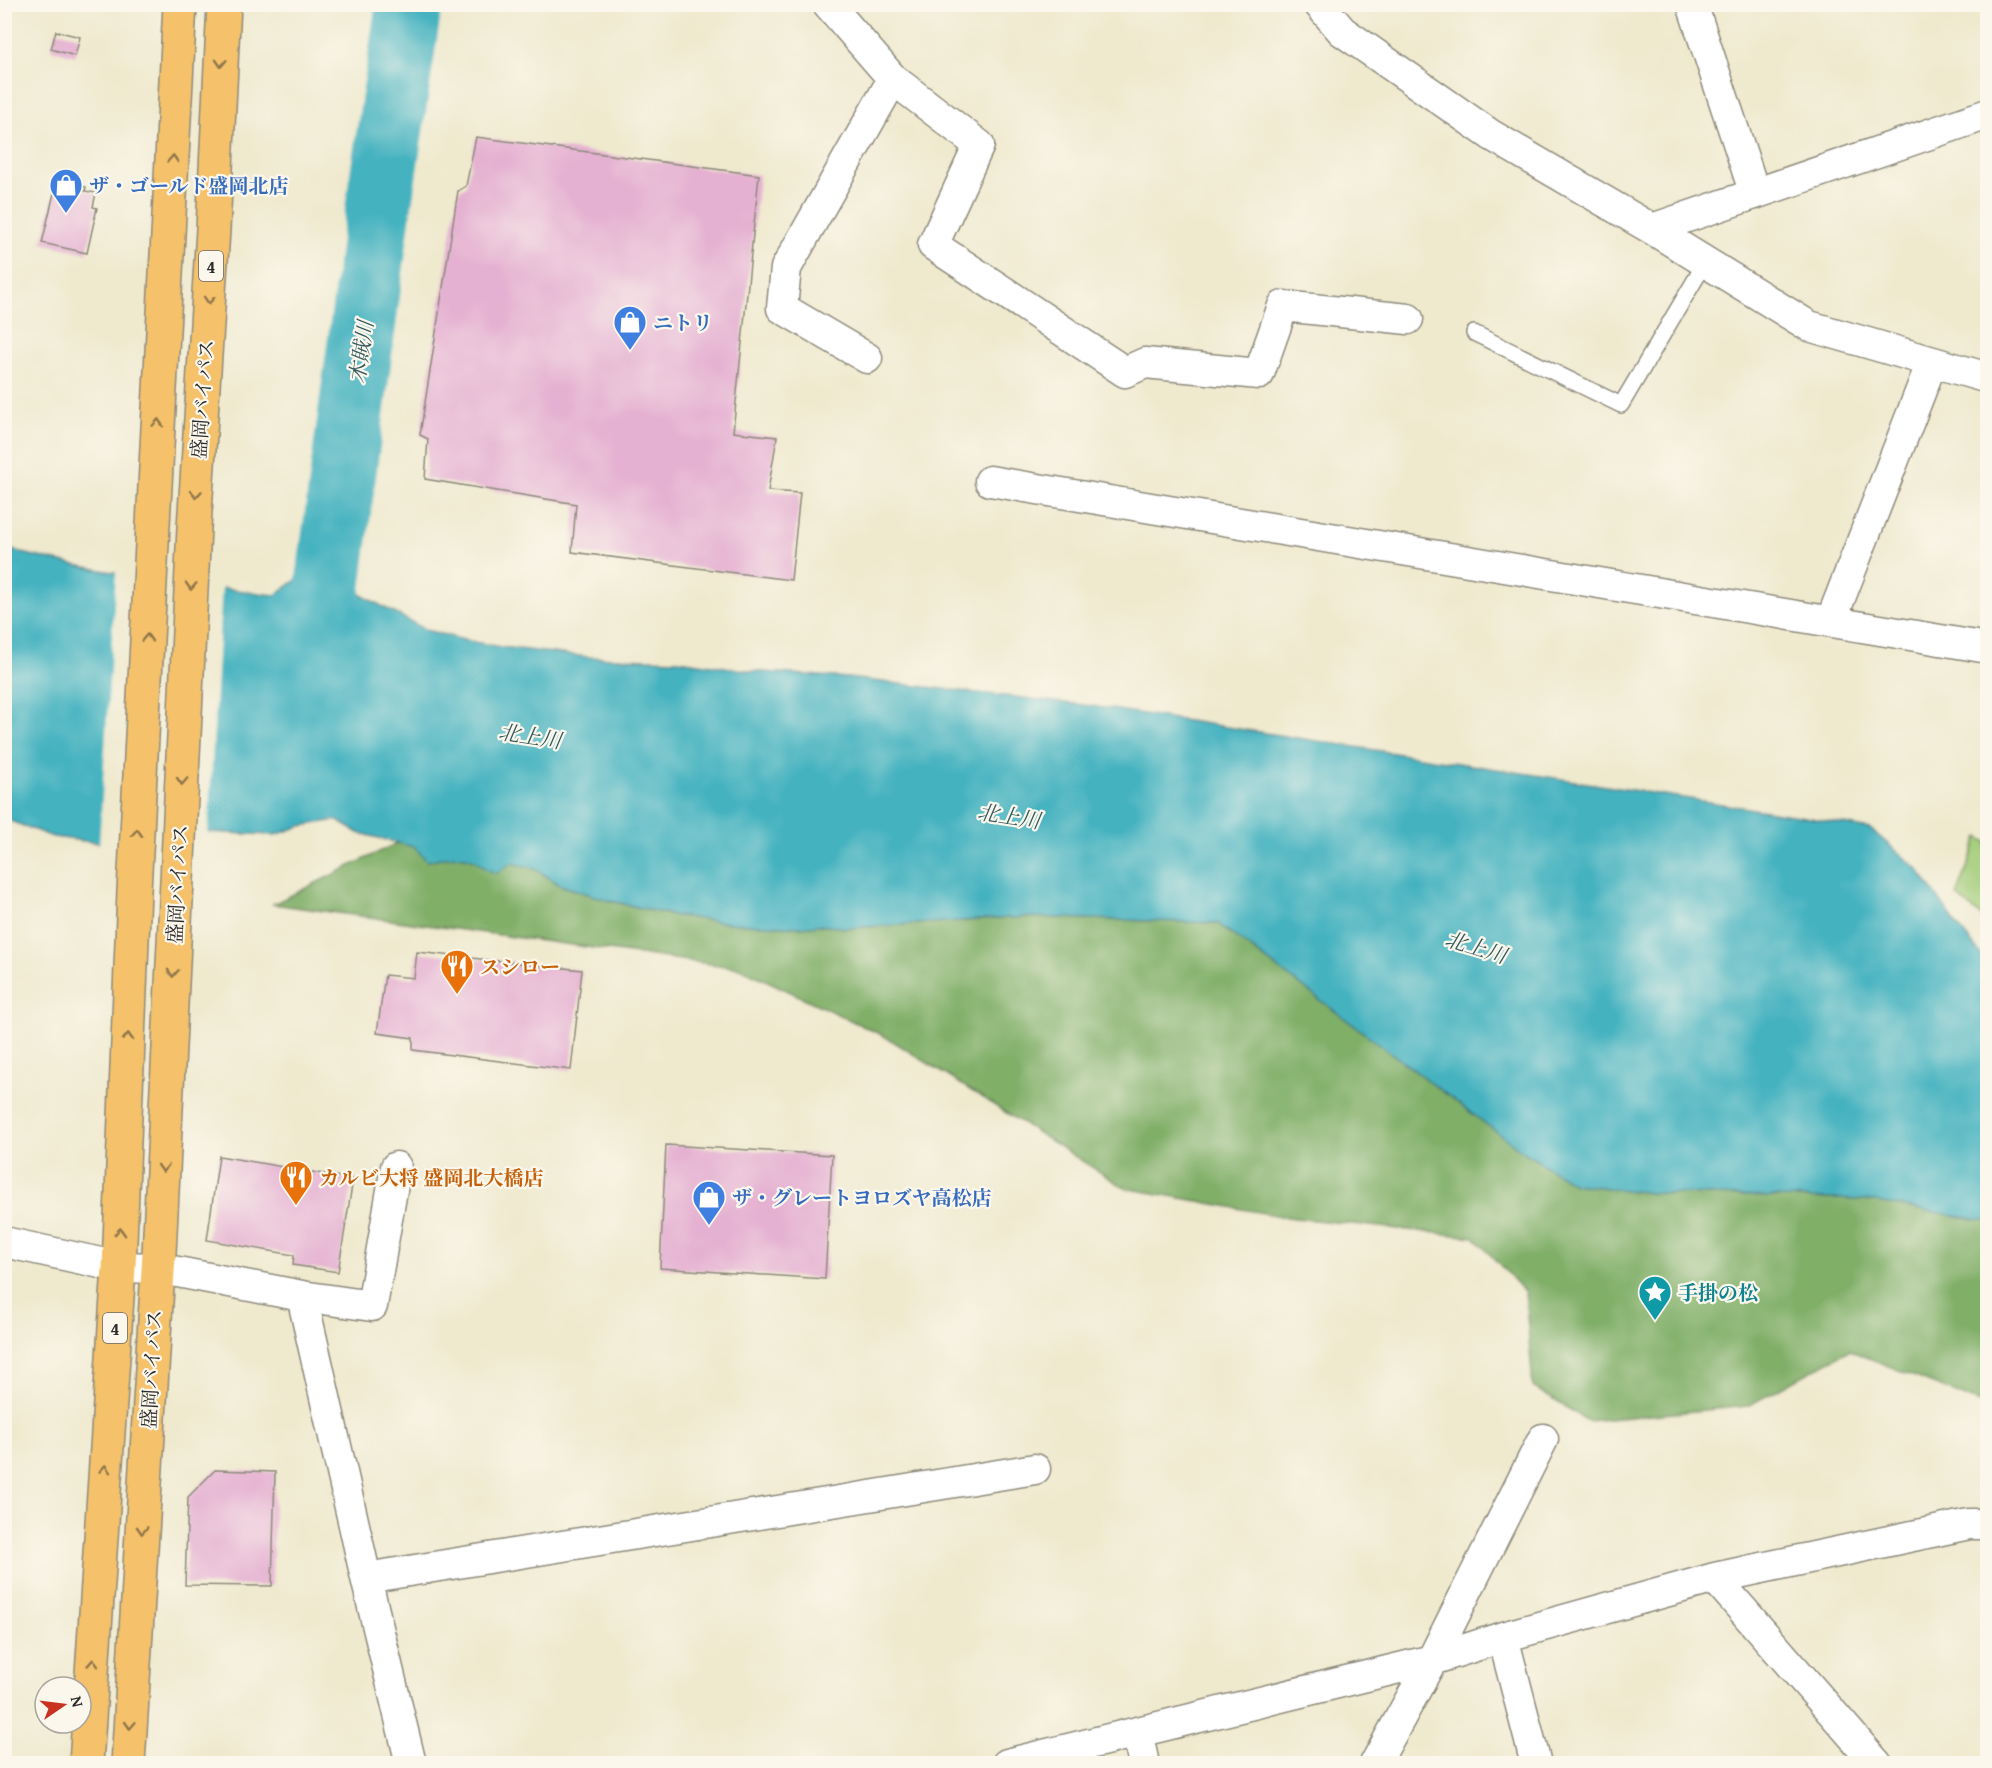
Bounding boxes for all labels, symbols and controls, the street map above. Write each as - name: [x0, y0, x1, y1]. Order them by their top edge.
- one-way arrow: [215, 58, 228, 67]
- one-way arrow: [166, 155, 179, 164]
- shop icon: ザ・ゴールド盛岡北店: [48, 167, 84, 214]
- place label: ザ・ゴールド盛岡北店: [89, 171, 289, 200]
- road number: 4: [199, 251, 223, 281]
- one-way arrow: [202, 295, 215, 304]
- shop icon: ニトリ: [612, 304, 648, 351]
- place label: ニトリ: [653, 308, 713, 337]
- water label: 木賊川: [341, 317, 381, 385]
- street label: 盛岡バイパス: [183, 338, 221, 460]
- one-way arrow: [152, 418, 165, 427]
- one-way arrow: [190, 490, 203, 499]
- one-way arrow: [185, 582, 198, 591]
- one-way arrow: [140, 633, 153, 642]
- water label: 北上川: [496, 716, 566, 757]
- one-way arrow: [176, 777, 189, 786]
- water label: 北上川: [975, 796, 1045, 837]
- street label: 盛岡バイパス: [159, 824, 195, 944]
- one-way arrow: [130, 828, 143, 837]
- water label: 北上川: [1441, 923, 1513, 972]
- restaurant icon: スシロー: [439, 948, 475, 995]
- place label: スシロー: [480, 952, 560, 981]
- one-way arrow: [166, 968, 179, 977]
- one-way arrow: [122, 1033, 134, 1042]
- restaurant icon: カルビ大将 盛岡北大橋店: [278, 1159, 314, 1206]
- one-way arrow: [156, 1163, 169, 1172]
- place label: カルビ大将 盛岡北大橋店: [319, 1163, 543, 1192]
- shop icon: ザ・グレートヨロズヤ高松店: [691, 1179, 727, 1226]
- place label: ザ・グレートヨロズヤ高松店: [732, 1183, 992, 1212]
- one-way arrow: [114, 1228, 127, 1237]
- place icon: 手掛の松: [1637, 1274, 1673, 1321]
- place label: 手掛の松: [1678, 1278, 1758, 1307]
- street label: 盛岡バイパス: [133, 1309, 169, 1429]
- road number: 4: [103, 1313, 127, 1343]
- one-way arrow: [99, 1464, 112, 1473]
- one-way arrow: [135, 1526, 148, 1535]
- one-way arrow: [86, 1659, 99, 1668]
- north arrow: [33, 1675, 93, 1735]
- text: N: [65, 1693, 91, 1710]
- one-way arrow: [124, 1720, 137, 1729]

